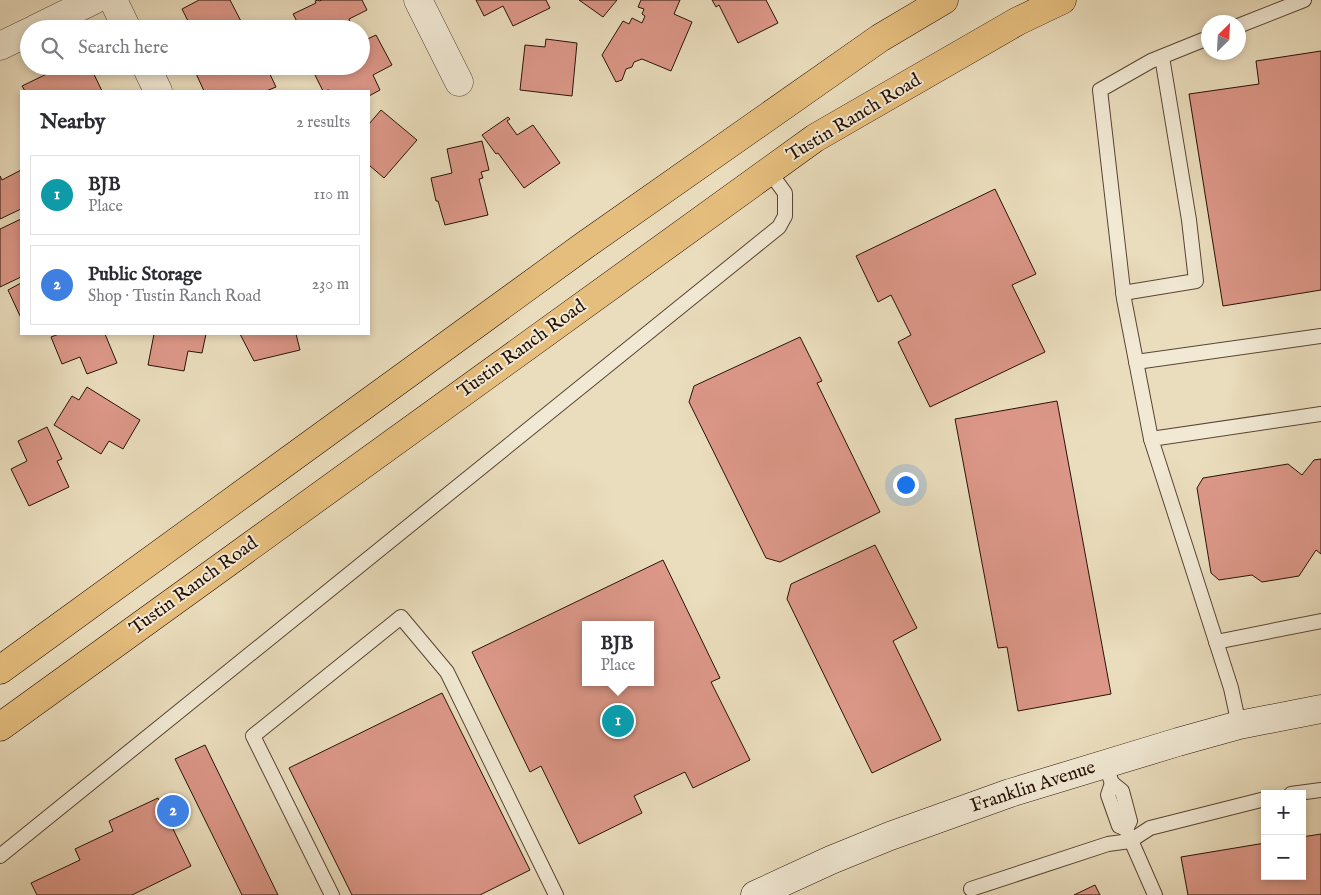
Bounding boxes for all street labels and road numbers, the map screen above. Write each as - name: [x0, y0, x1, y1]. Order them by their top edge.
- street label: Tustin Ranch Road: [782, 68, 926, 168]
- street label: Tustin Ranch Road: [453, 294, 592, 404]
- street label: Tustin Ranch Road: [125, 531, 264, 641]
- street label: Franklin Avenue: [968, 755, 1099, 818]

